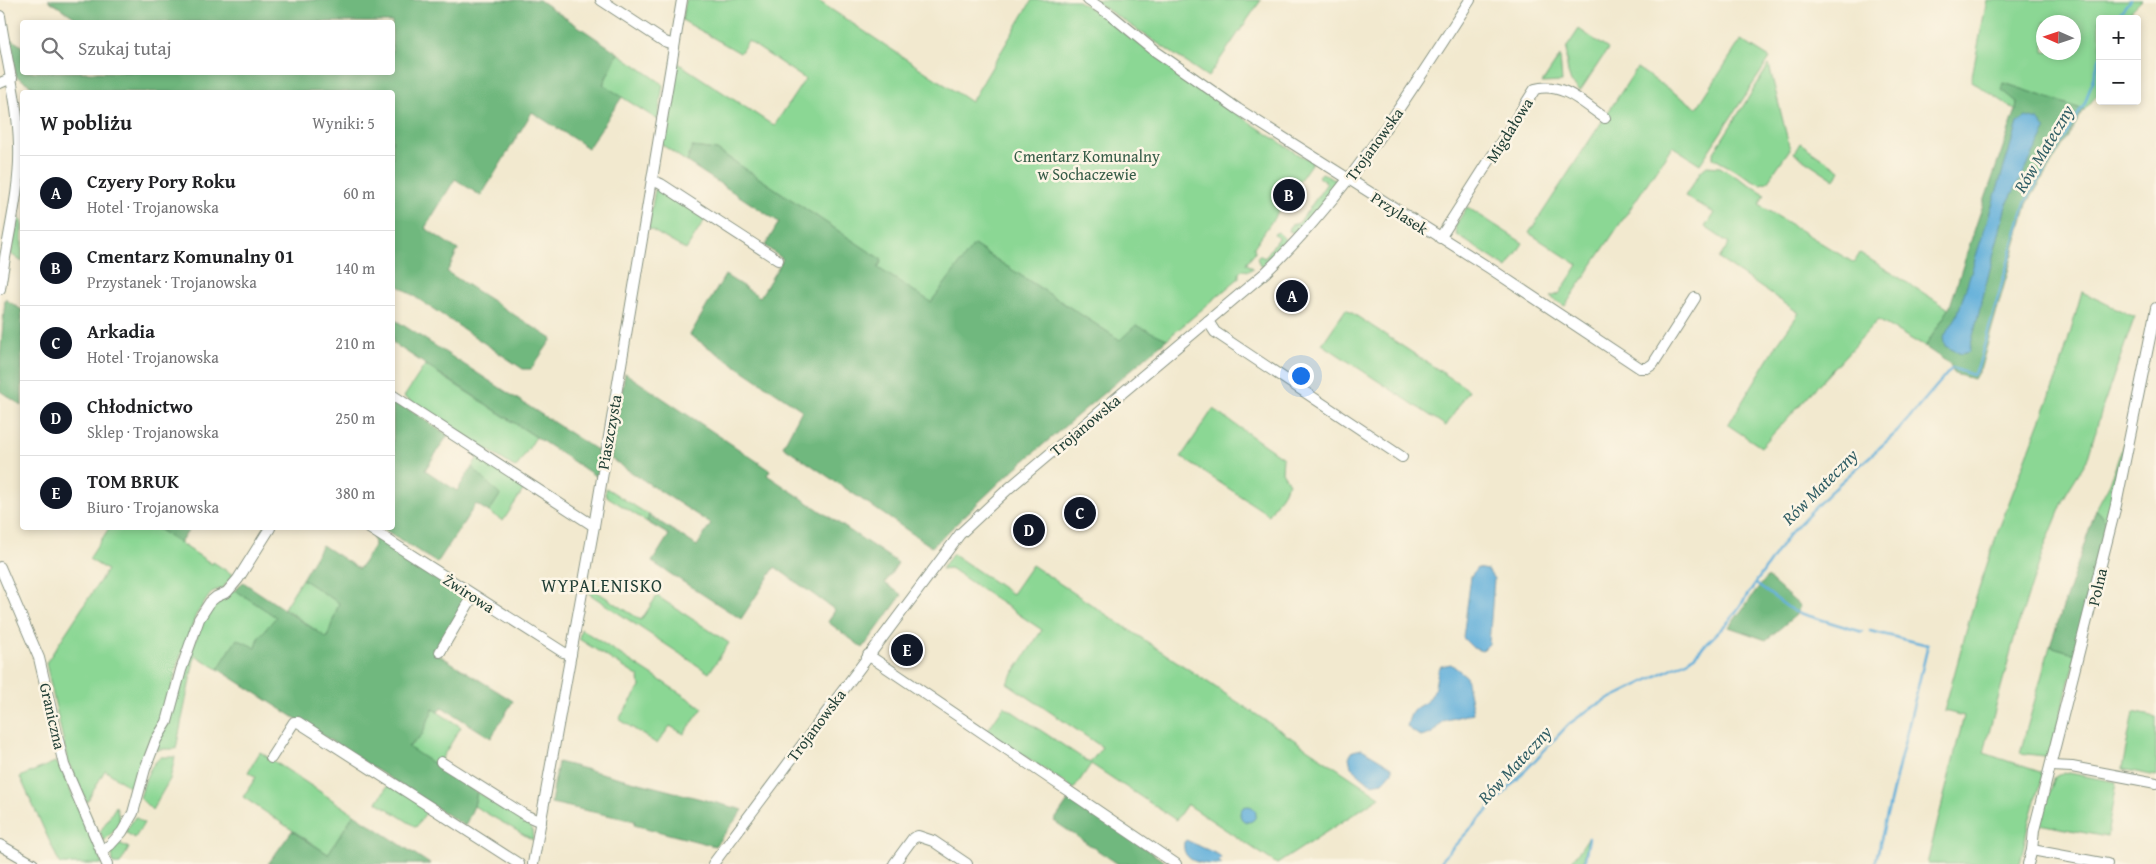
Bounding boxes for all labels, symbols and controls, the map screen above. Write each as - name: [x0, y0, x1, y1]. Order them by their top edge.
- north arrow: [2036, 15, 2081, 60]
- map controls: [2096, 15, 2141, 105]
- button: +: [2096, 15, 2141, 60]
- search box: [20, 20, 395, 75]
- icon: search: [38, 34, 66, 62]
- text: Szukaj tutaj: [78, 34, 172, 62]
- button: −: [2096, 60, 2141, 105]
- street label: Migdałowa: [1479, 92, 1539, 167]
- water label: Rów Mateczny: [2006, 99, 2081, 199]
- street label: Trojanowska: [1339, 102, 1409, 186]
- text: W pobliżu: [40, 107, 132, 138]
- text: Wyniki: 5: [312, 111, 375, 135]
- park label: Cmentarz Komunalny w Sochaczewie: [1014, 144, 1160, 186]
- text: Czyery Pory Roku: [87, 167, 236, 195]
- pin: B: [1273, 176, 1305, 214]
- text: A: [51, 181, 61, 205]
- text: 60 m: [343, 181, 375, 205]
- street label: Przylasek: [1367, 185, 1434, 241]
- text: Hotel · Trojanowska: [87, 195, 219, 219]
- text: Cmentarz Komunalny 01: [87, 242, 294, 270]
- text: B: [51, 256, 61, 280]
- text: 140 m: [335, 256, 375, 280]
- text: Przystanek · Trojanowska: [87, 270, 257, 294]
- pin: A: [1276, 277, 1308, 315]
- text: Arkadia: [87, 317, 155, 345]
- text: C: [51, 331, 61, 355]
- text: 210 m: [335, 331, 375, 355]
- text: Hotel · Trojanowska: [87, 345, 219, 369]
- your location: [1288, 363, 1314, 389]
- street label: Trojanowska: [1044, 388, 1126, 462]
- text: Chłodnictwo: [87, 392, 193, 420]
- street label: Piaszczysta: [591, 392, 627, 471]
- text: D: [51, 406, 61, 430]
- text: 250 m: [335, 406, 375, 430]
- text: Sklep · Trojanowska: [87, 420, 219, 444]
- water label: Rów Mateczny: [1775, 442, 1865, 532]
- text: TOM BRUK: [87, 467, 179, 495]
- text: E: [52, 481, 60, 505]
- text: 380 m: [335, 481, 375, 505]
- pin: C: [1064, 494, 1096, 532]
- text: Biuro · Trojanowska: [87, 495, 219, 519]
- pin: D: [1013, 511, 1045, 549]
- street label: Polna: [2081, 565, 2113, 608]
- street label: Żwirowa: [438, 567, 500, 619]
- district label: WYPALENISKO: [541, 572, 663, 599]
- pin: E: [891, 631, 923, 669]
- street label: Graniczna: [34, 680, 72, 752]
- street label: Trojanowska: [781, 683, 852, 766]
- water label: Rów Mateczny: [1470, 719, 1559, 811]

